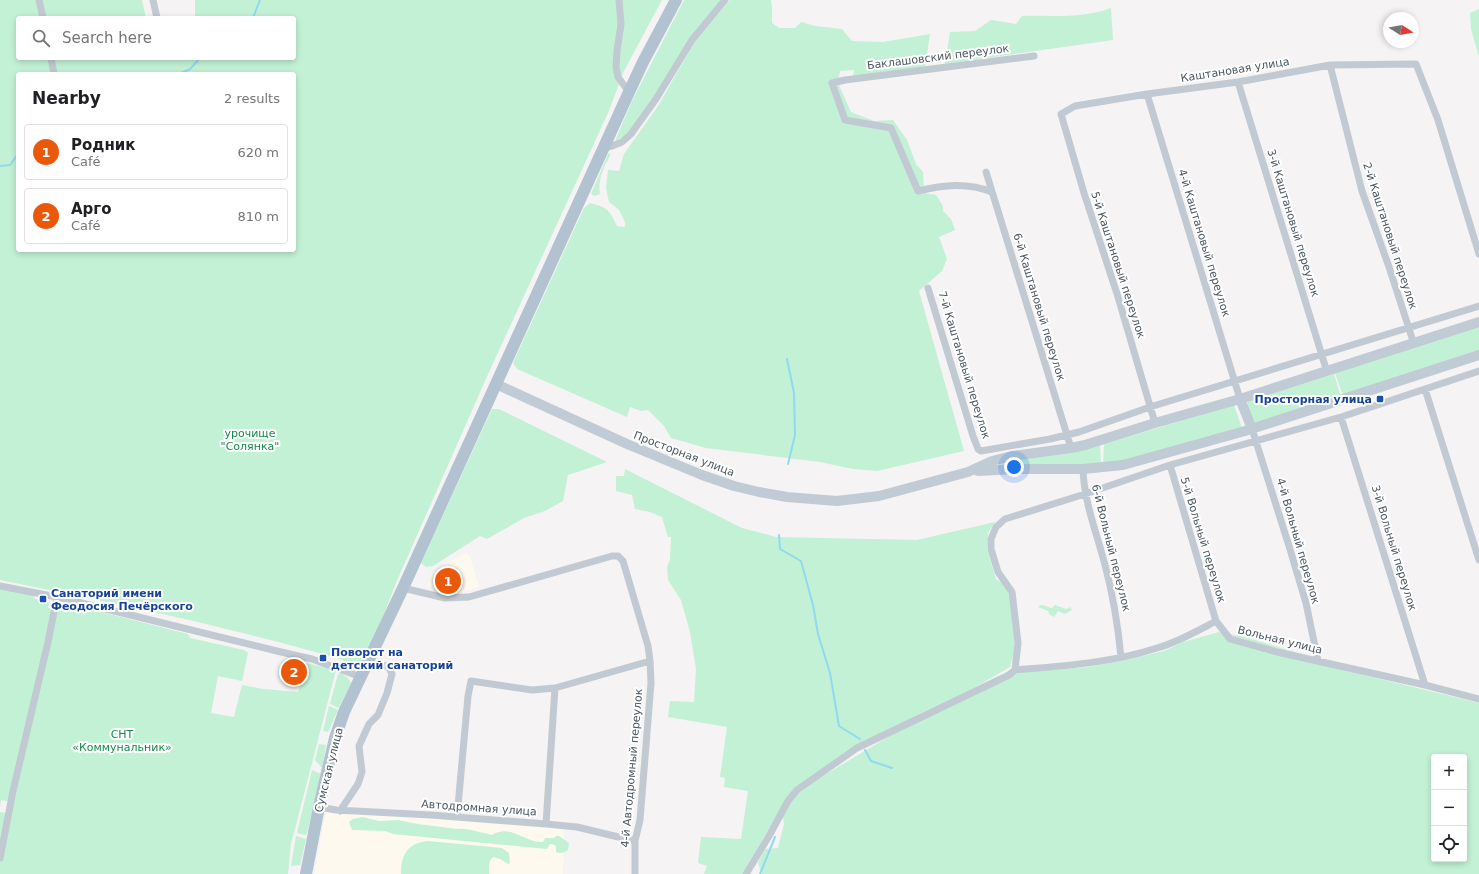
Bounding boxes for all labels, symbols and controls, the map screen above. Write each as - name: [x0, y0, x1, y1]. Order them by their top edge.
- north arrow: [1383, 12, 1419, 48]
- search box: [16, 16, 296, 60]
- icon: search: [30, 27, 52, 49]
- text: Search here: [62, 29, 152, 47]
- street label: Баклашовский переулок: [866, 42, 1010, 72]
- street label: Каштановая улица: [1180, 55, 1290, 85]
- text: Nearby: [32, 88, 101, 108]
- text: 2 results: [224, 91, 280, 106]
- text: Родник: [71, 136, 135, 154]
- text: 1: [41, 145, 51, 160]
- text: 620 m: [237, 145, 279, 160]
- street label: 3-й Каштановый переулок: [1264, 148, 1322, 299]
- text: Café: [71, 154, 101, 169]
- street label: 2-й Каштановый переулок: [1360, 161, 1420, 311]
- street label: 4-й Каштановый переулок: [1175, 168, 1233, 319]
- street label: 5-й Каштановый переулок: [1088, 190, 1148, 340]
- text: Арго: [71, 200, 112, 218]
- text: 2: [41, 209, 51, 224]
- text: 810 m: [237, 209, 279, 224]
- text: Café: [71, 218, 101, 233]
- street label: 6-й Каштановый переулок: [1010, 232, 1068, 383]
- street label: 7-й Каштановый переулок: [935, 290, 993, 441]
- place label: Просторная улица: [1255, 393, 1372, 406]
- marker: Просторная улица: [1375, 394, 1385, 404]
- park label: урочище "Солянка": [221, 427, 279, 453]
- street label: Просторная улица: [632, 429, 736, 479]
- your location: [1004, 457, 1024, 477]
- street label: 5-й Вольный переулок: [1178, 476, 1228, 605]
- street label: 4-й Вольный переулок: [1274, 476, 1322, 606]
- street label: 6-й Вольный переулок: [1089, 483, 1133, 613]
- street label: 3-й Вольный переулок: [1369, 484, 1419, 613]
- pin: 1: [435, 566, 461, 596]
- place label: Санаторий имени Феодосия Печёрского: [51, 587, 193, 613]
- marker: Санаторий имени Феодосия Печёрского: [38, 594, 48, 604]
- street label: Вольная улица: [1236, 623, 1324, 657]
- place label: Поворот на детский санаторий: [331, 646, 453, 672]
- marker: Поворот на детский санаторий: [318, 653, 328, 663]
- pin: 2: [281, 657, 307, 687]
- street label: 4-й Автодромный переулок: [619, 688, 645, 848]
- street label: Сумская улица: [312, 726, 346, 814]
- park label: СНТ «Коммунальник»: [72, 728, 172, 754]
- map controls: [1431, 754, 1467, 862]
- button: +: [1431, 754, 1467, 790]
- button: −: [1431, 790, 1467, 826]
- street label: Автодромная улица: [421, 797, 537, 819]
- button: locate: [1431, 826, 1467, 862]

